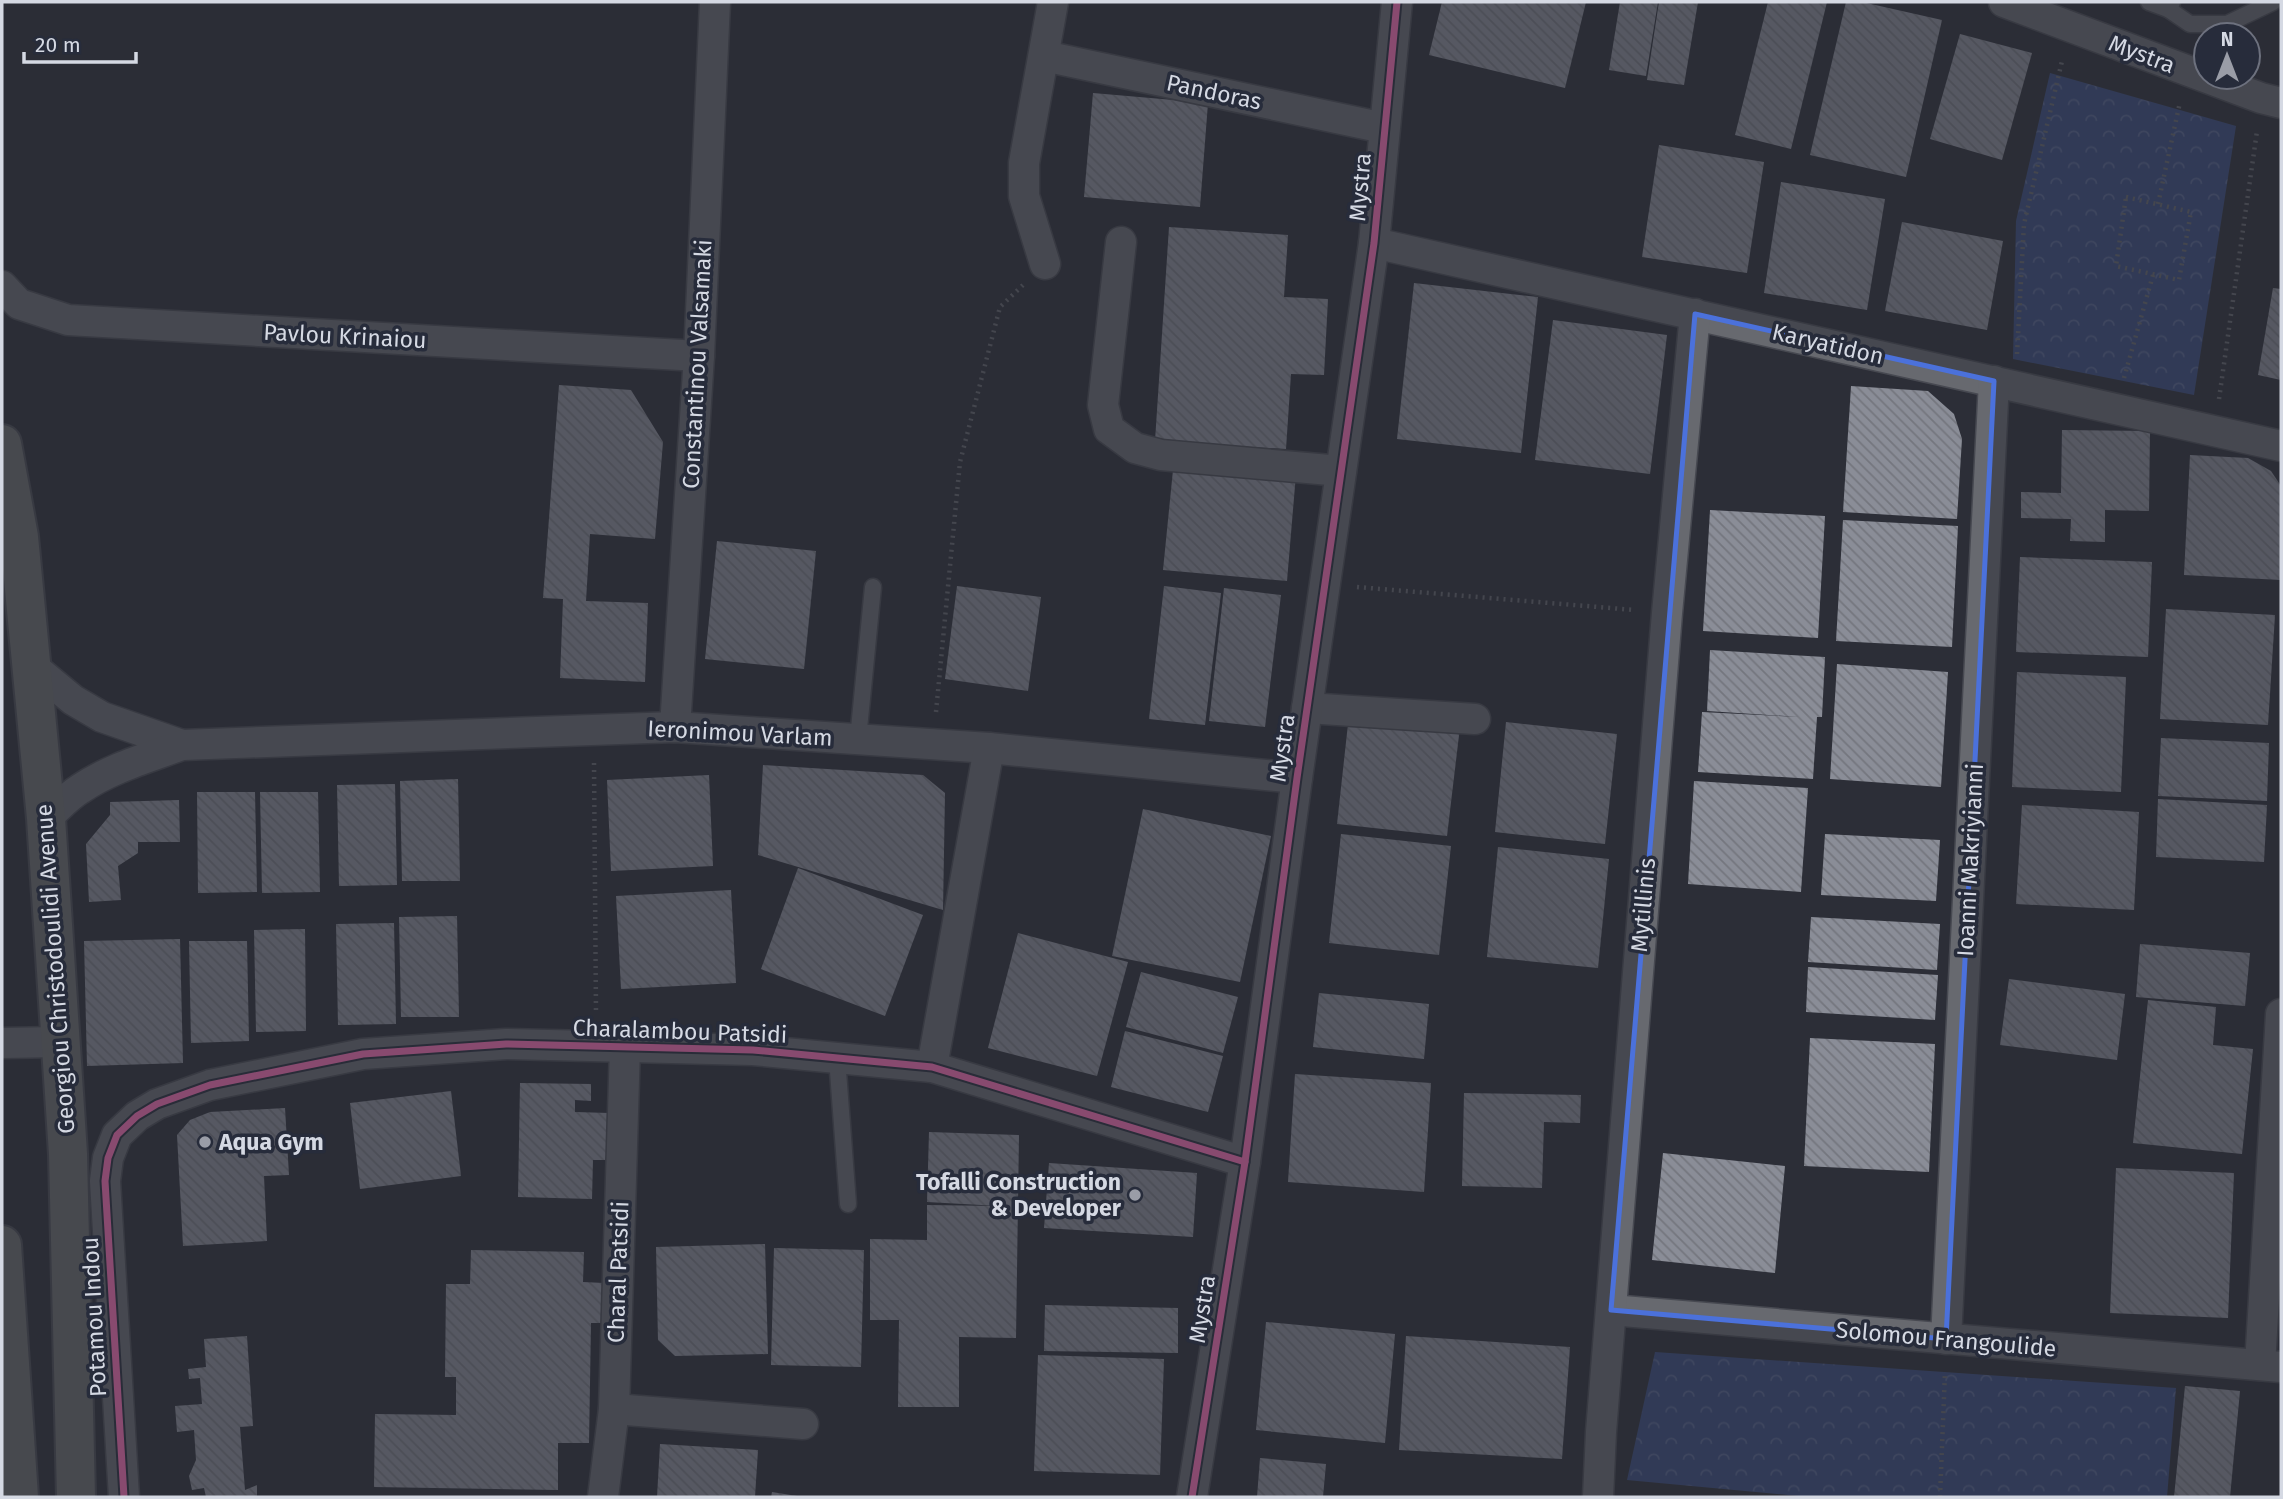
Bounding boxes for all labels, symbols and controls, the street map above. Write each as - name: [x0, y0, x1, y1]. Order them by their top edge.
- scale bar: [24, 21, 136, 65]
- north arrow: [2192, 21, 2262, 91]
- text: N: [2221, 28, 2233, 51]
- street label: Mystra: [2105, 29, 2179, 79]
- text: 20 m: [35, 32, 81, 58]
- street label: Pandoras: [1164, 68, 1264, 116]
- street label: Mystra: [1343, 152, 1377, 222]
- street label: Constantinou Valsamaki: [676, 239, 718, 489]
- street label: Pavlou Krinaiou: [263, 318, 427, 354]
- street label: Karyatidon: [1769, 318, 1887, 370]
- street label: Mystra: [1263, 712, 1301, 784]
- street label: Ieronimou Varlam: [647, 714, 833, 752]
- street label: Ioanni Makriyianni: [1951, 763, 1989, 957]
- street label: Georgiou Christodoulidi Avenue: [30, 803, 80, 1135]
- street label: Mytillinis: [1625, 857, 1661, 953]
- street label: Charalambou Patsidi: [572, 1013, 788, 1049]
- place label: Aqua Gym: [218, 1128, 324, 1156]
- marker: Aqua Gym: [197, 1134, 213, 1150]
- place label: Tofalli Construction & Developer: [916, 1168, 1122, 1222]
- marker: Tofalli Construction & Developer: [1127, 1187, 1143, 1203]
- street label: Charal Patsidi: [602, 1200, 634, 1344]
- street label: Potamou Indou: [76, 1236, 112, 1398]
- street label: Mystra: [1183, 1273, 1221, 1345]
- street label: Solomou Frangoulide: [1835, 1315, 2057, 1363]

